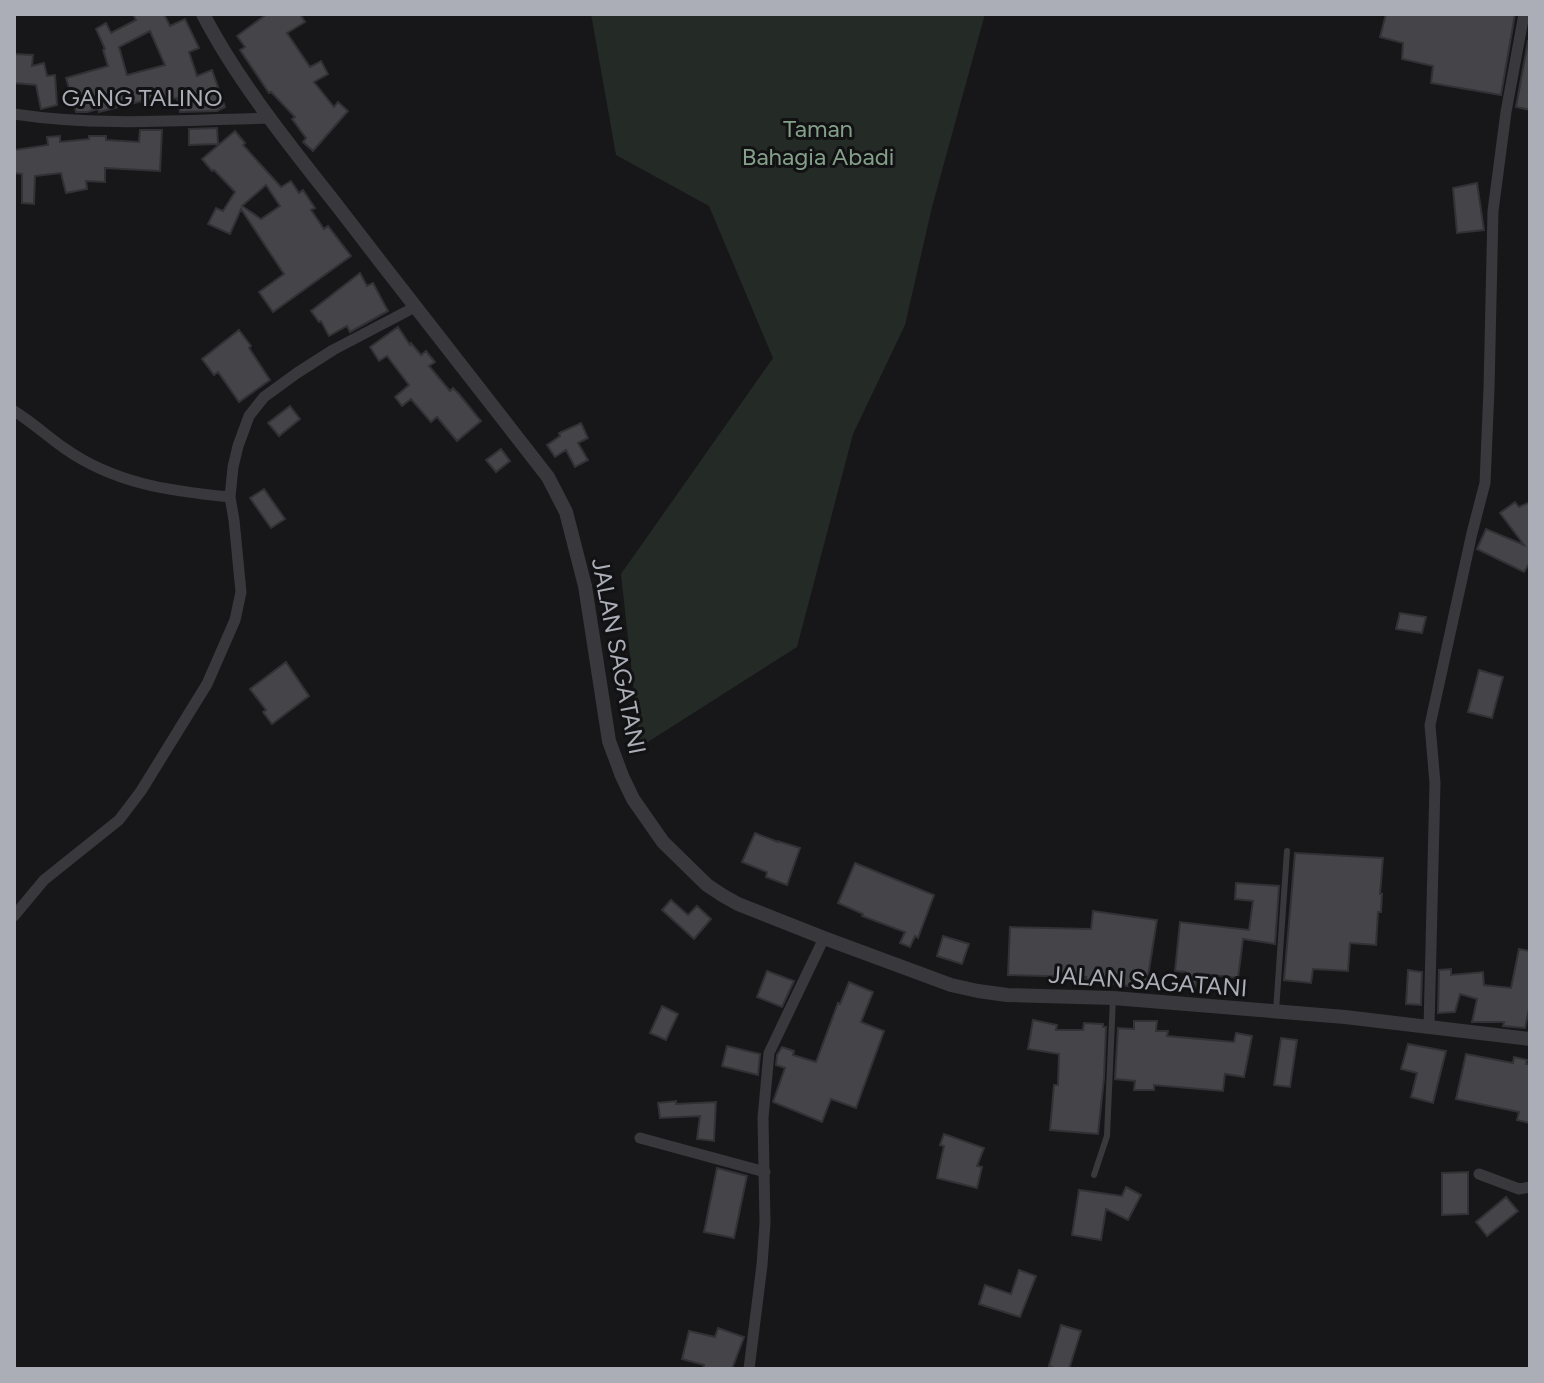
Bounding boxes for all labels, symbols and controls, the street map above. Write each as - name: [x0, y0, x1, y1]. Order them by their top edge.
- street label: GANG TALINO: [61, 83, 223, 112]
- park label: Taman Bahagia Abadi: [742, 114, 894, 171]
- street label: JALAN SAGATANI: [586, 555, 652, 757]
- street label: JALAN SAGATANI: [1048, 960, 1248, 1002]

